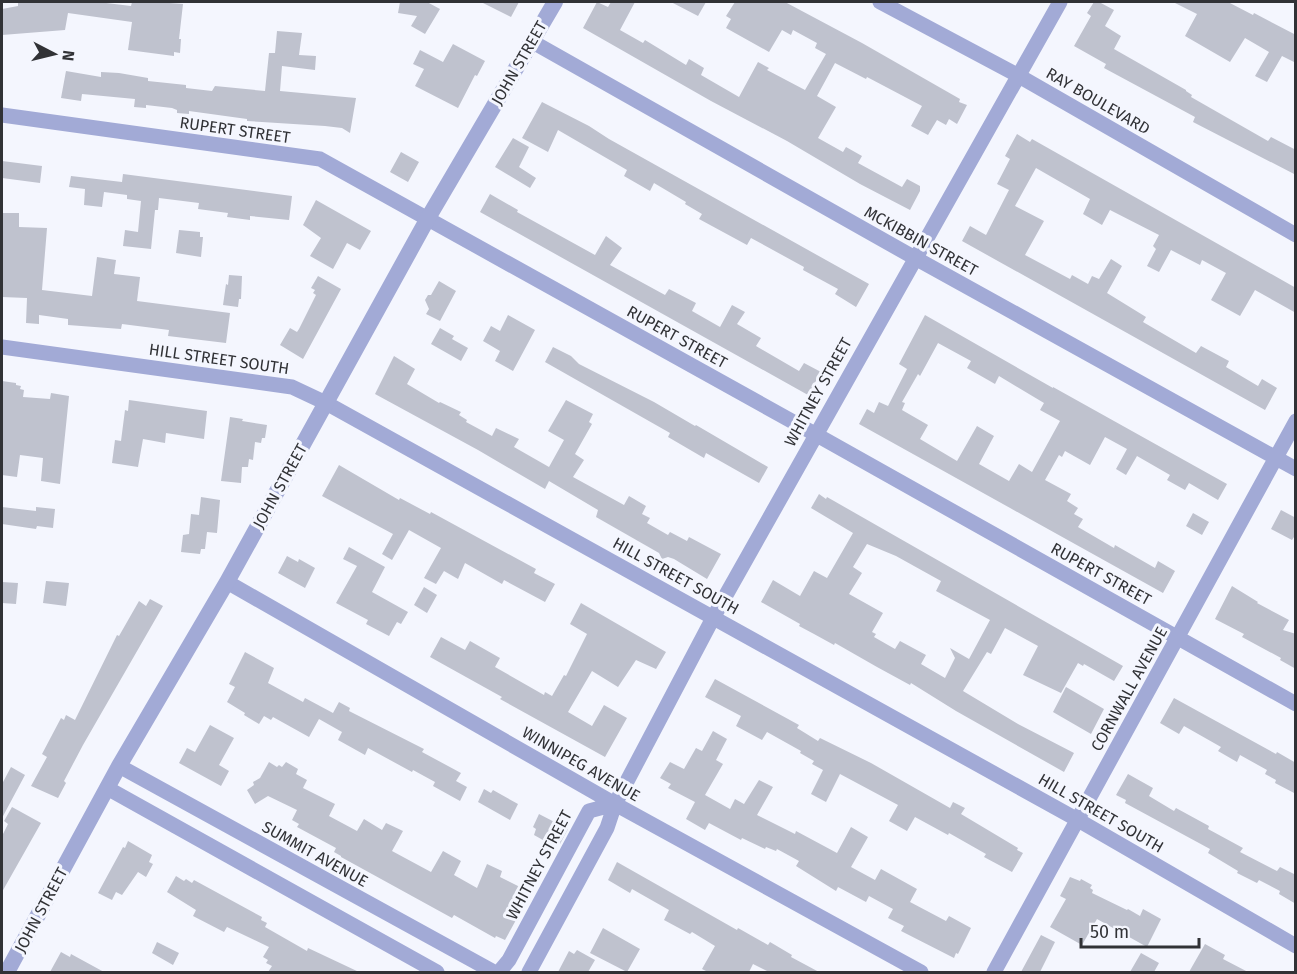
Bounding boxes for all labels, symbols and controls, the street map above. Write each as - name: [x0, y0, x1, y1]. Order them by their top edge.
- street label: JOHN STREET: [487, 17, 551, 108]
- north arrow: [24, 24, 84, 84]
- text: N: [58, 49, 78, 62]
- street label: RAY BOULEVARD: [1043, 64, 1153, 138]
- street label: RUPERT STREET: [178, 113, 292, 147]
- street label: MCKIBBIN STREET: [861, 202, 982, 280]
- street label: RUPERT STREET: [624, 302, 731, 373]
- street label: WHITNEY STREET: [780, 334, 856, 450]
- street label: HILL STREET SOUTH: [148, 340, 290, 378]
- street label: JOHN STREET: [249, 440, 311, 532]
- street label: HILL STREET SOUTH: [610, 533, 742, 619]
- street label: RUPERT STREET: [1048, 539, 1155, 610]
- street label: CORNWALL AVENUE: [1087, 623, 1171, 755]
- street label: WINNIPEG AVENUE: [519, 723, 643, 805]
- street label: HILL STREET SOUTH: [1035, 769, 1167, 857]
- street label: WHITNEY STREET: [502, 806, 576, 923]
- street label: SUMMIT AVENUE: [259, 817, 371, 891]
- street label: JOHN STREET: [11, 864, 72, 956]
- scale bar: [1081, 911, 1200, 949]
- text: 50 m: [1090, 921, 1129, 943]

